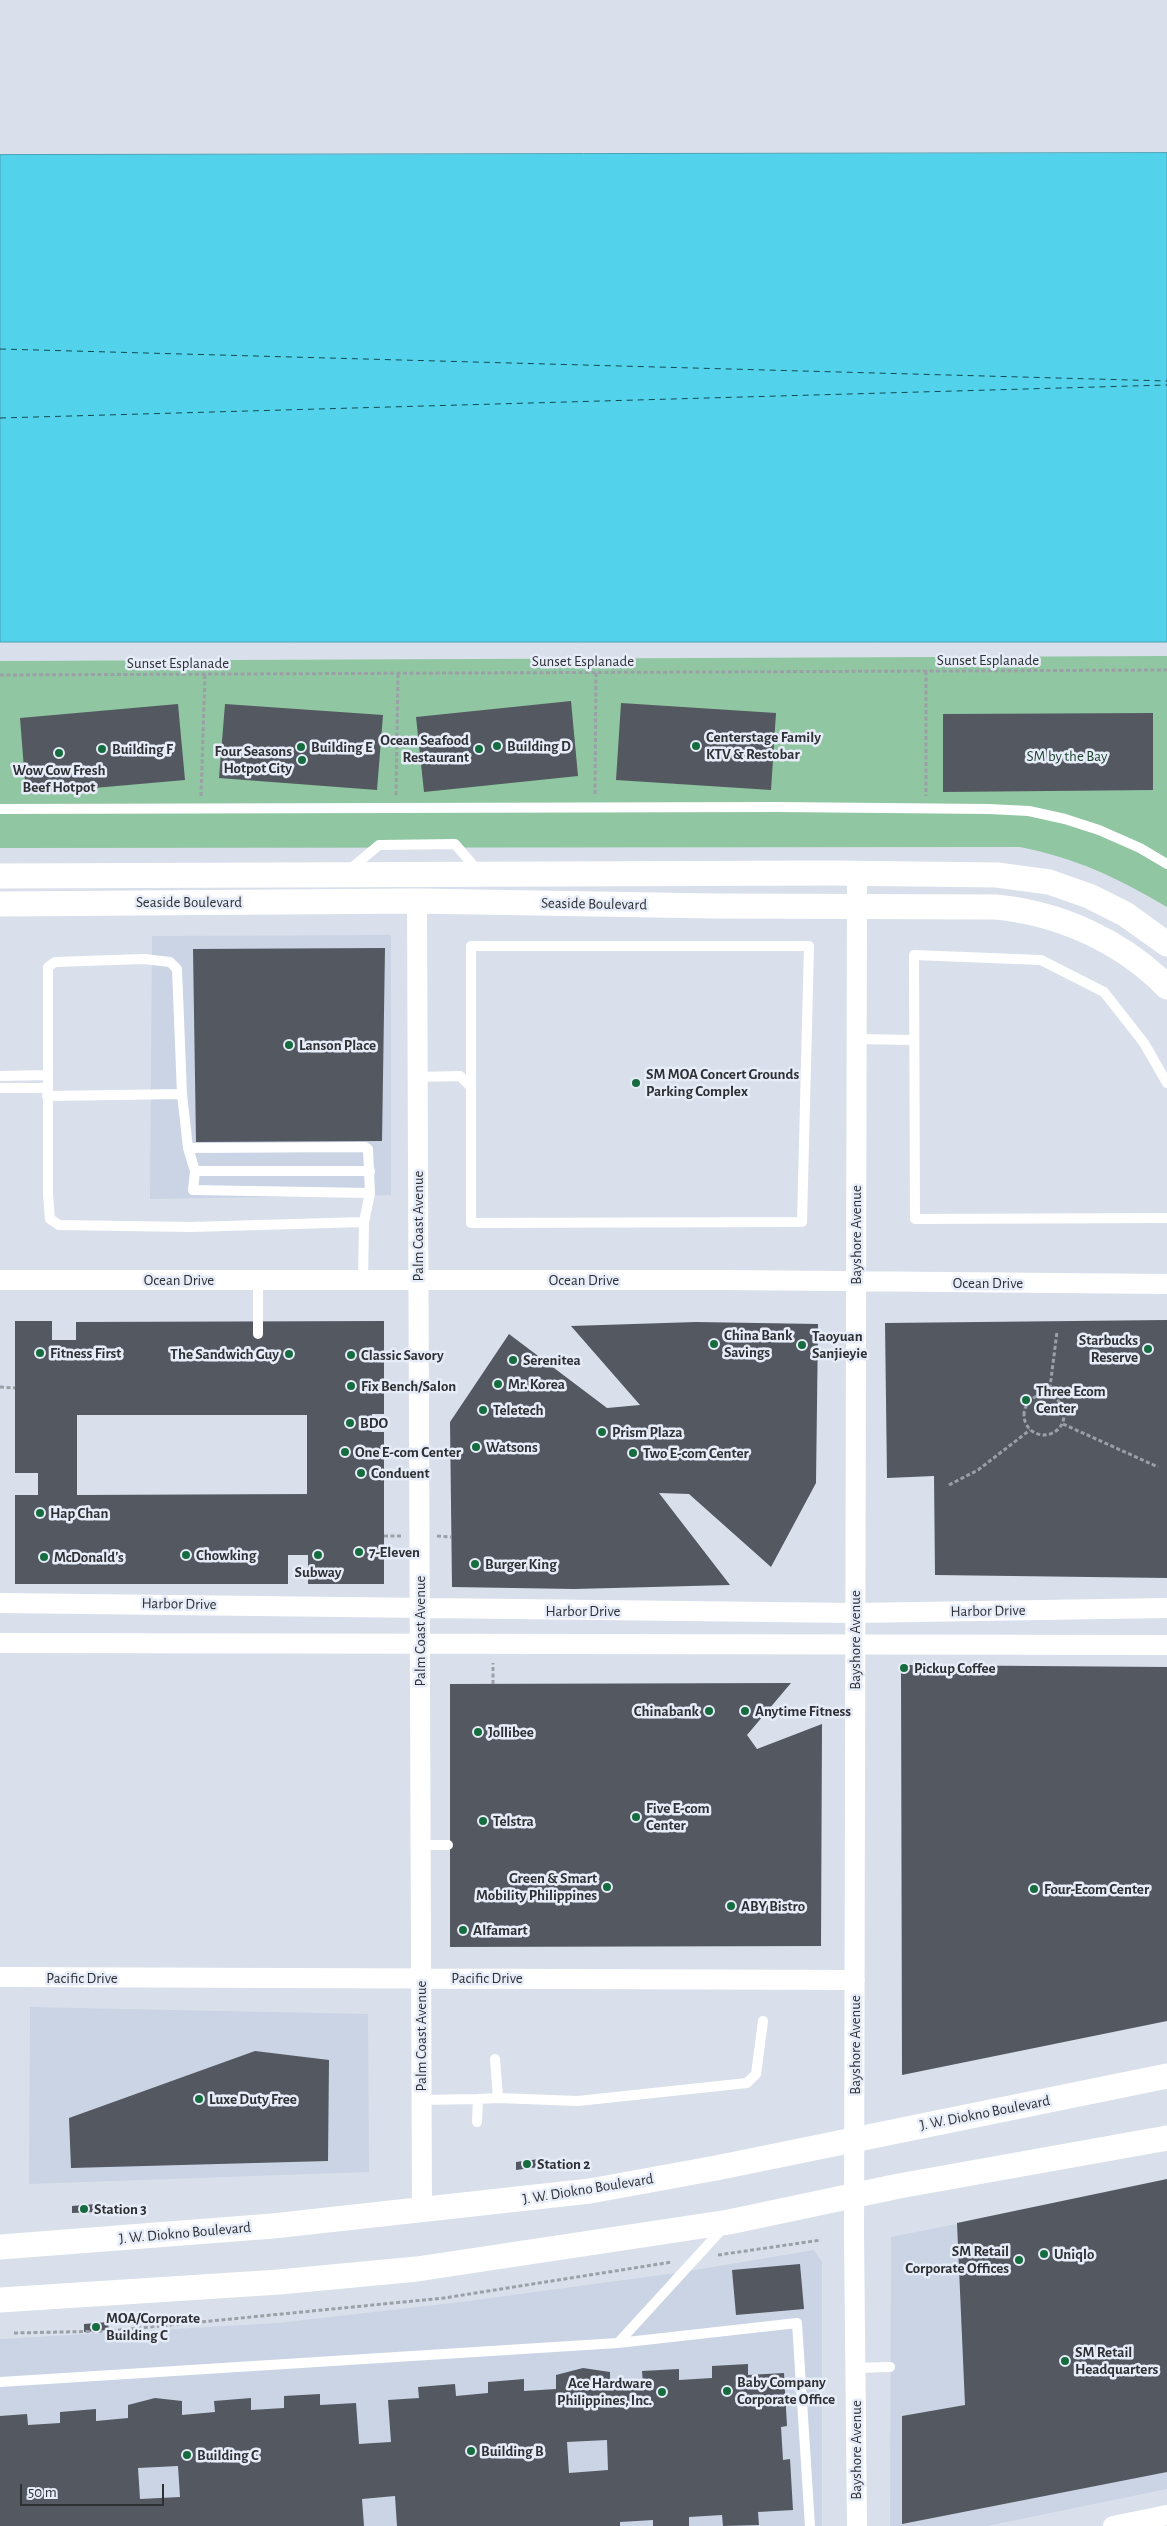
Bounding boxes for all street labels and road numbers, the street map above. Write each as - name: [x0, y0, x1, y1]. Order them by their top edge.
- street label: Sunset Esplanade: [937, 651, 1039, 669]
- street label: Sunset Esplanade: [532, 652, 634, 670]
- street label: Sunset Esplanade: [127, 654, 229, 672]
- street label: Seaside Boulevard: [136, 893, 242, 911]
- street label: Seaside Boulevard: [541, 894, 647, 914]
- street label: Palm Coast Avenue: [409, 1171, 427, 1281]
- street label: Bayshore Avenue: [847, 1185, 865, 1285]
- street label: Ocean Drive: [144, 1271, 214, 1289]
- street label: Ocean Drive: [549, 1271, 619, 1289]
- street label: Ocean Drive: [953, 1274, 1023, 1292]
- street label: Palm Coast Avenue: [411, 1576, 429, 1686]
- street label: Bayshore Avenue: [846, 1590, 864, 1690]
- street label: Harbor Drive: [141, 1594, 217, 1614]
- street label: Harbor Drive: [950, 1601, 1026, 1621]
- street label: Harbor Drive: [545, 1602, 621, 1620]
- street label: Pacific Drive: [46, 1969, 118, 1987]
- street label: Pacific Drive: [451, 1969, 523, 1987]
- street label: Palm Coast Avenue: [412, 1981, 430, 2091]
- street label: Bayshore Avenue: [846, 1995, 864, 2095]
- street label: J. W. Diokno Boulevard: [918, 2092, 1052, 2134]
- street label: J. W. Diokno Boulevard: [521, 2170, 655, 2208]
- street label: J. W. Diokno Boulevard: [118, 2218, 252, 2248]
- street label: Bayshore Avenue: [847, 2400, 865, 2500]

